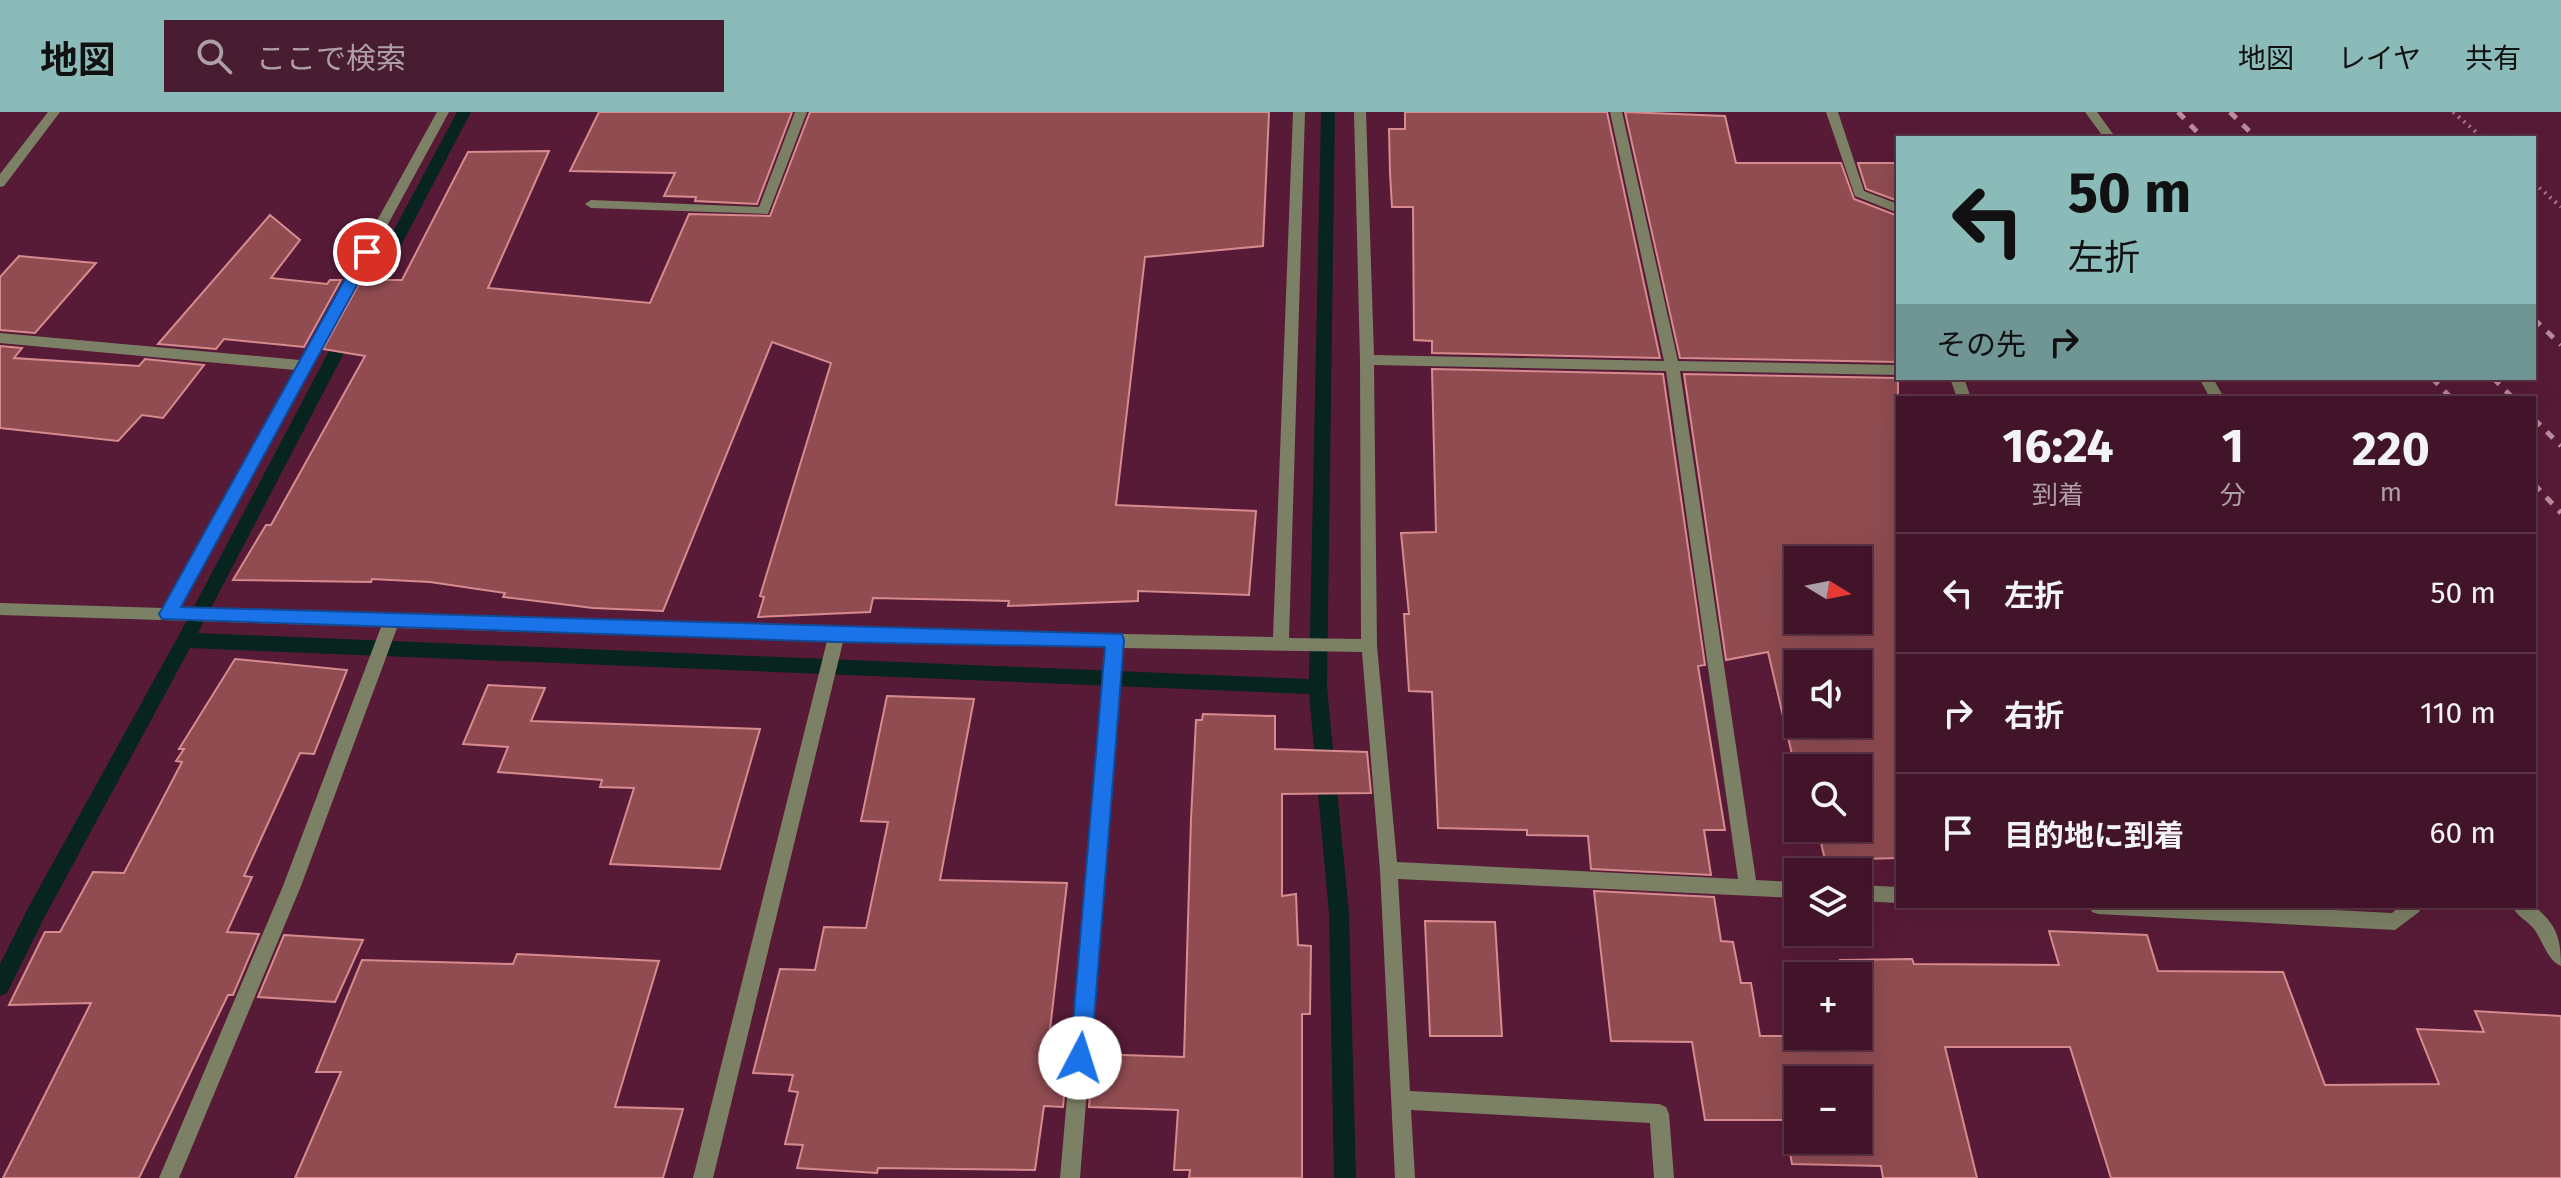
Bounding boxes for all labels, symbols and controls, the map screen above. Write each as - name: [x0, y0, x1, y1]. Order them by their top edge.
- search box: [164, 20, 724, 92]
- icon: search: [192, 34, 236, 78]
- text: 地図: [40, 37, 116, 83]
- text: ここで検索: [256, 41, 406, 77]
- text: 地図: [2238, 42, 2294, 75]
- text: レイヤ: [2338, 42, 2421, 75]
- text: 共有: [2465, 42, 2521, 75]
- text: 50 m: [2068, 160, 2191, 227]
- icon: left: [1936, 168, 2040, 272]
- pin: [333, 218, 401, 286]
- icon: arrive: [345, 230, 389, 274]
- text: 左折: [2068, 236, 2140, 280]
- icon: right: [2042, 320, 2086, 364]
- text: その先: [1936, 327, 2026, 363]
- text: 16:24: [2002, 417, 2114, 475]
- text: 1: [2222, 417, 2244, 475]
- text: 220: [2352, 420, 2430, 478]
- text: m: [2380, 477, 2402, 508]
- text: 到着: [2032, 480, 2084, 511]
- text: 分: [2220, 480, 2246, 511]
- north arrow: [1784, 546, 1872, 634]
- map controls: [1784, 546, 1872, 1154]
- icon: left: [1936, 571, 1980, 615]
- text: 50 m: [2431, 575, 2496, 611]
- text: 左折: [2004, 578, 2064, 614]
- button: sound: [1784, 650, 1872, 738]
- icon: right: [1936, 691, 1980, 735]
- text: 110 m: [2420, 695, 2496, 731]
- text: 右折: [2004, 698, 2064, 734]
- button: search: [1784, 754, 1872, 842]
- icon: arrive: [1936, 811, 1980, 855]
- text: 60 m: [2430, 815, 2496, 851]
- text: 目的地に到着: [2004, 818, 2184, 854]
- button: layers: [1784, 858, 1872, 946]
- button: +: [1784, 962, 1872, 1050]
- position arrow: [1038, 1016, 1122, 1100]
- button: −: [1784, 1066, 1872, 1154]

